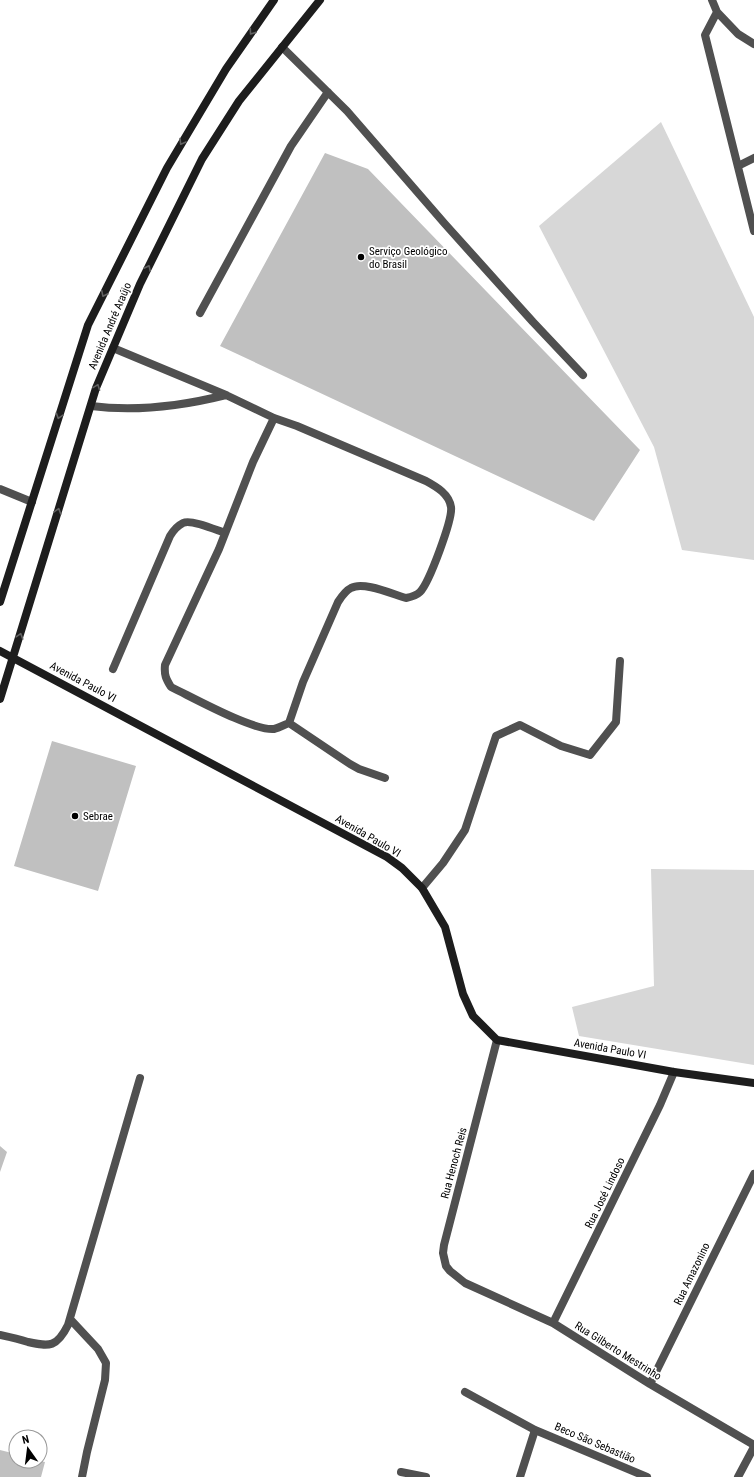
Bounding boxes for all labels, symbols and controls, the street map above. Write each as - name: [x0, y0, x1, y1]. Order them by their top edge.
- one-way arrow: [249, 28, 257, 35]
- one-way arrow: [180, 138, 187, 145]
- place label: Serviço Geológico do Brasil: [369, 245, 448, 271]
- marker: Serviço Geológico do Brasil: [356, 252, 366, 262]
- one-way arrow: [144, 265, 151, 272]
- street label: Avenida André Araújo: [86, 280, 134, 371]
- one-way arrow: [101, 290, 108, 298]
- one-way arrow: [92, 384, 100, 391]
- one-way arrow: [55, 413, 64, 420]
- one-way arrow: [53, 508, 62, 515]
- one-way arrow: [15, 632, 24, 639]
- street label: Avenida Paulo VI: [48, 659, 118, 705]
- place label: Sebrae: [83, 810, 113, 823]
- marker: Sebrae: [70, 811, 80, 821]
- street label: Avenida Paulo VI: [333, 812, 403, 860]
- street label: Avenida Paulo VI: [573, 1036, 647, 1062]
- street label: Rua Henoch Reis: [438, 1126, 470, 1200]
- street label: Rua José Lindoso: [582, 1155, 628, 1230]
- street label: Rua Amazonino: [671, 1240, 713, 1307]
- street label: Rua Gilberto Mestrinho: [572, 1319, 664, 1383]
- street label: Beco São Sebastião: [553, 1420, 638, 1466]
- north arrow: [8, 1429, 48, 1469]
- text: N: [21, 1433, 31, 1447]

